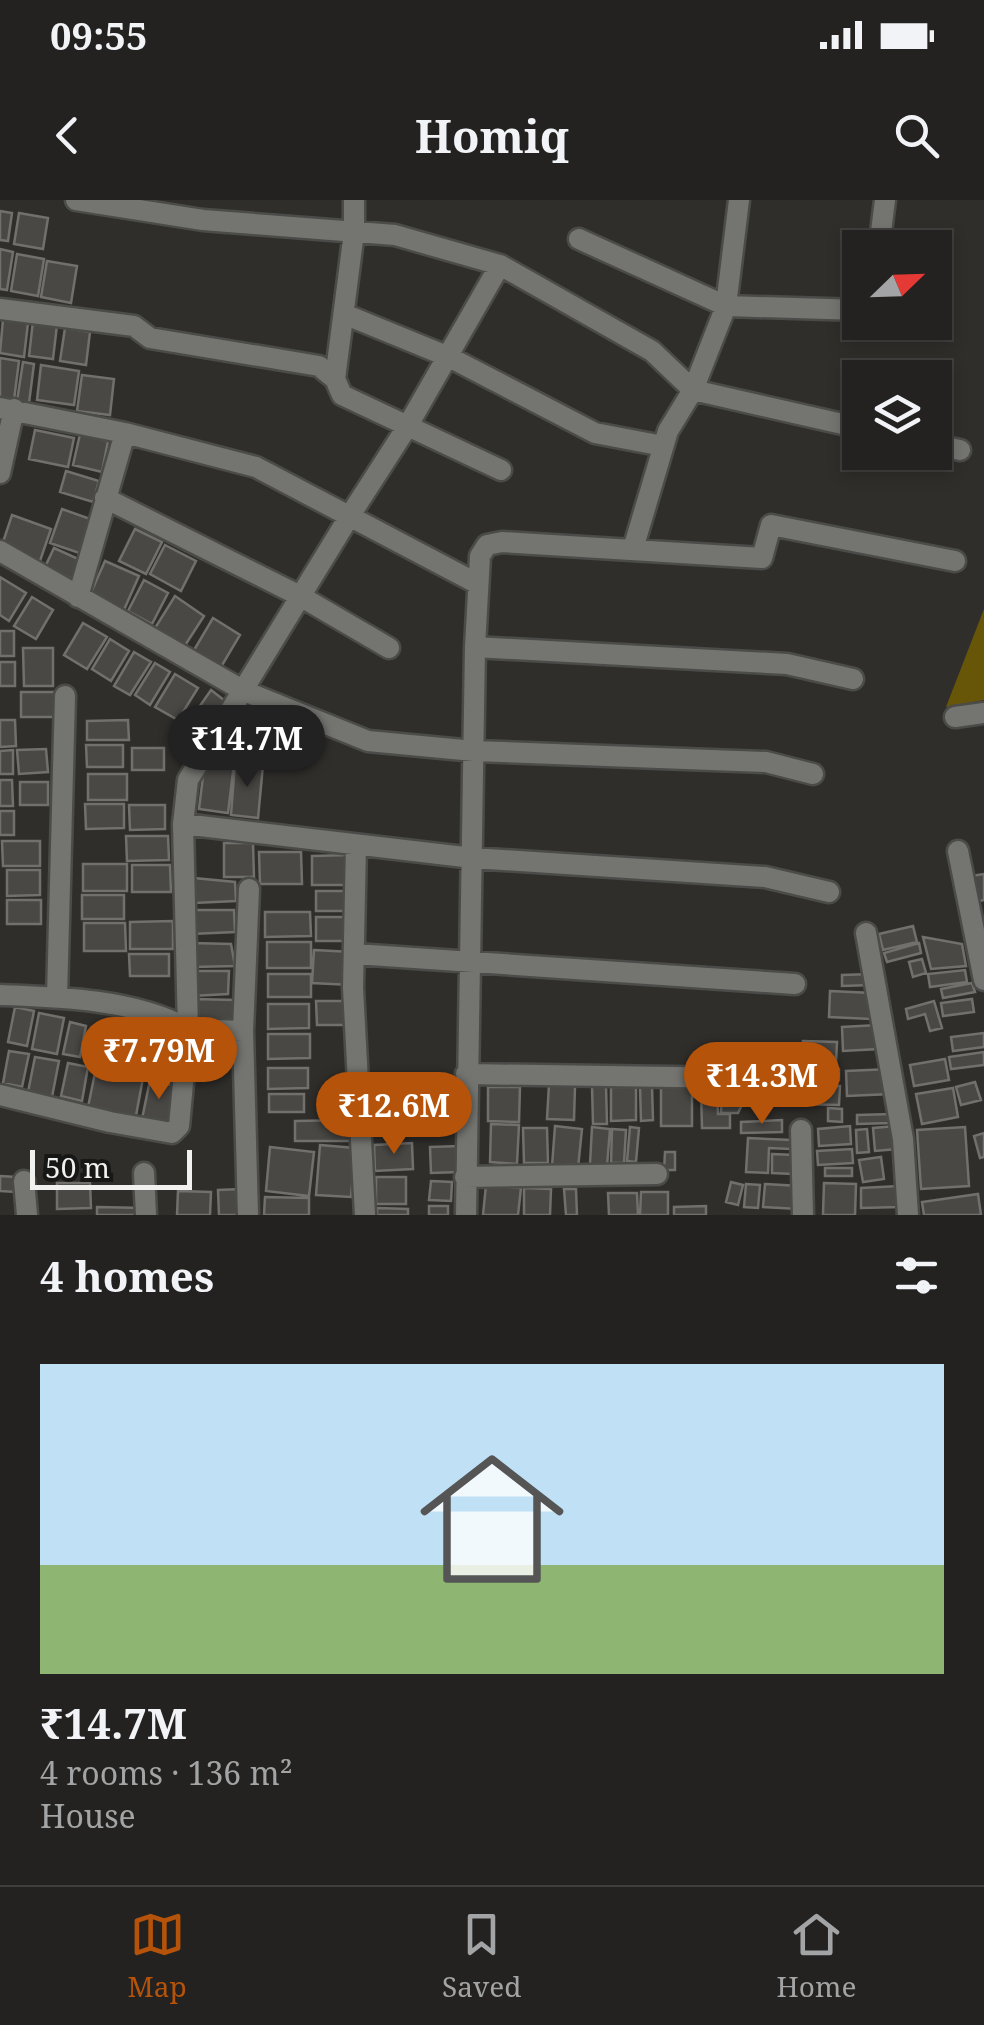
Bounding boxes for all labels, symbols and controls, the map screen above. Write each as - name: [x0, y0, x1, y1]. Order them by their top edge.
- text: 09:55: [50, 9, 147, 61]
- text: Homiq: [415, 105, 569, 166]
- icon: back: [40, 108, 95, 163]
- icon: search: [889, 108, 944, 163]
- north arrow: [842, 230, 952, 340]
- map controls: [842, 230, 952, 470]
- button: layers: [842, 360, 952, 470]
- pin: ₹14.7M: [166, 705, 328, 790]
- text: ₹14.7M: [191, 716, 303, 759]
- pin: ₹7.79M: [78, 1017, 240, 1102]
- text: ₹7.79M: [103, 1028, 215, 1071]
- pin: ₹14.3M: [681, 1042, 843, 1127]
- text: ₹14.3M: [706, 1053, 818, 1096]
- pin: ₹12.6M: [313, 1072, 475, 1157]
- text: ₹12.6M: [338, 1083, 450, 1126]
- scale bar: [30, 1145, 192, 1190]
- text: 50 m: [45, 1148, 110, 1186]
- text: 4 homes: [40, 1247, 214, 1304]
- icon: filters: [889, 1248, 944, 1303]
- icon: home: [402, 1429, 582, 1609]
- text: ₹14.7M: [40, 1694, 187, 1751]
- text: 4 rooms · 136 m²: [40, 1751, 293, 1794]
- text: House: [40, 1794, 136, 1837]
- tab: Map: [128, 1907, 187, 2005]
- tab: Saved: [442, 1907, 521, 2005]
- tab: Home: [777, 1907, 856, 2005]

